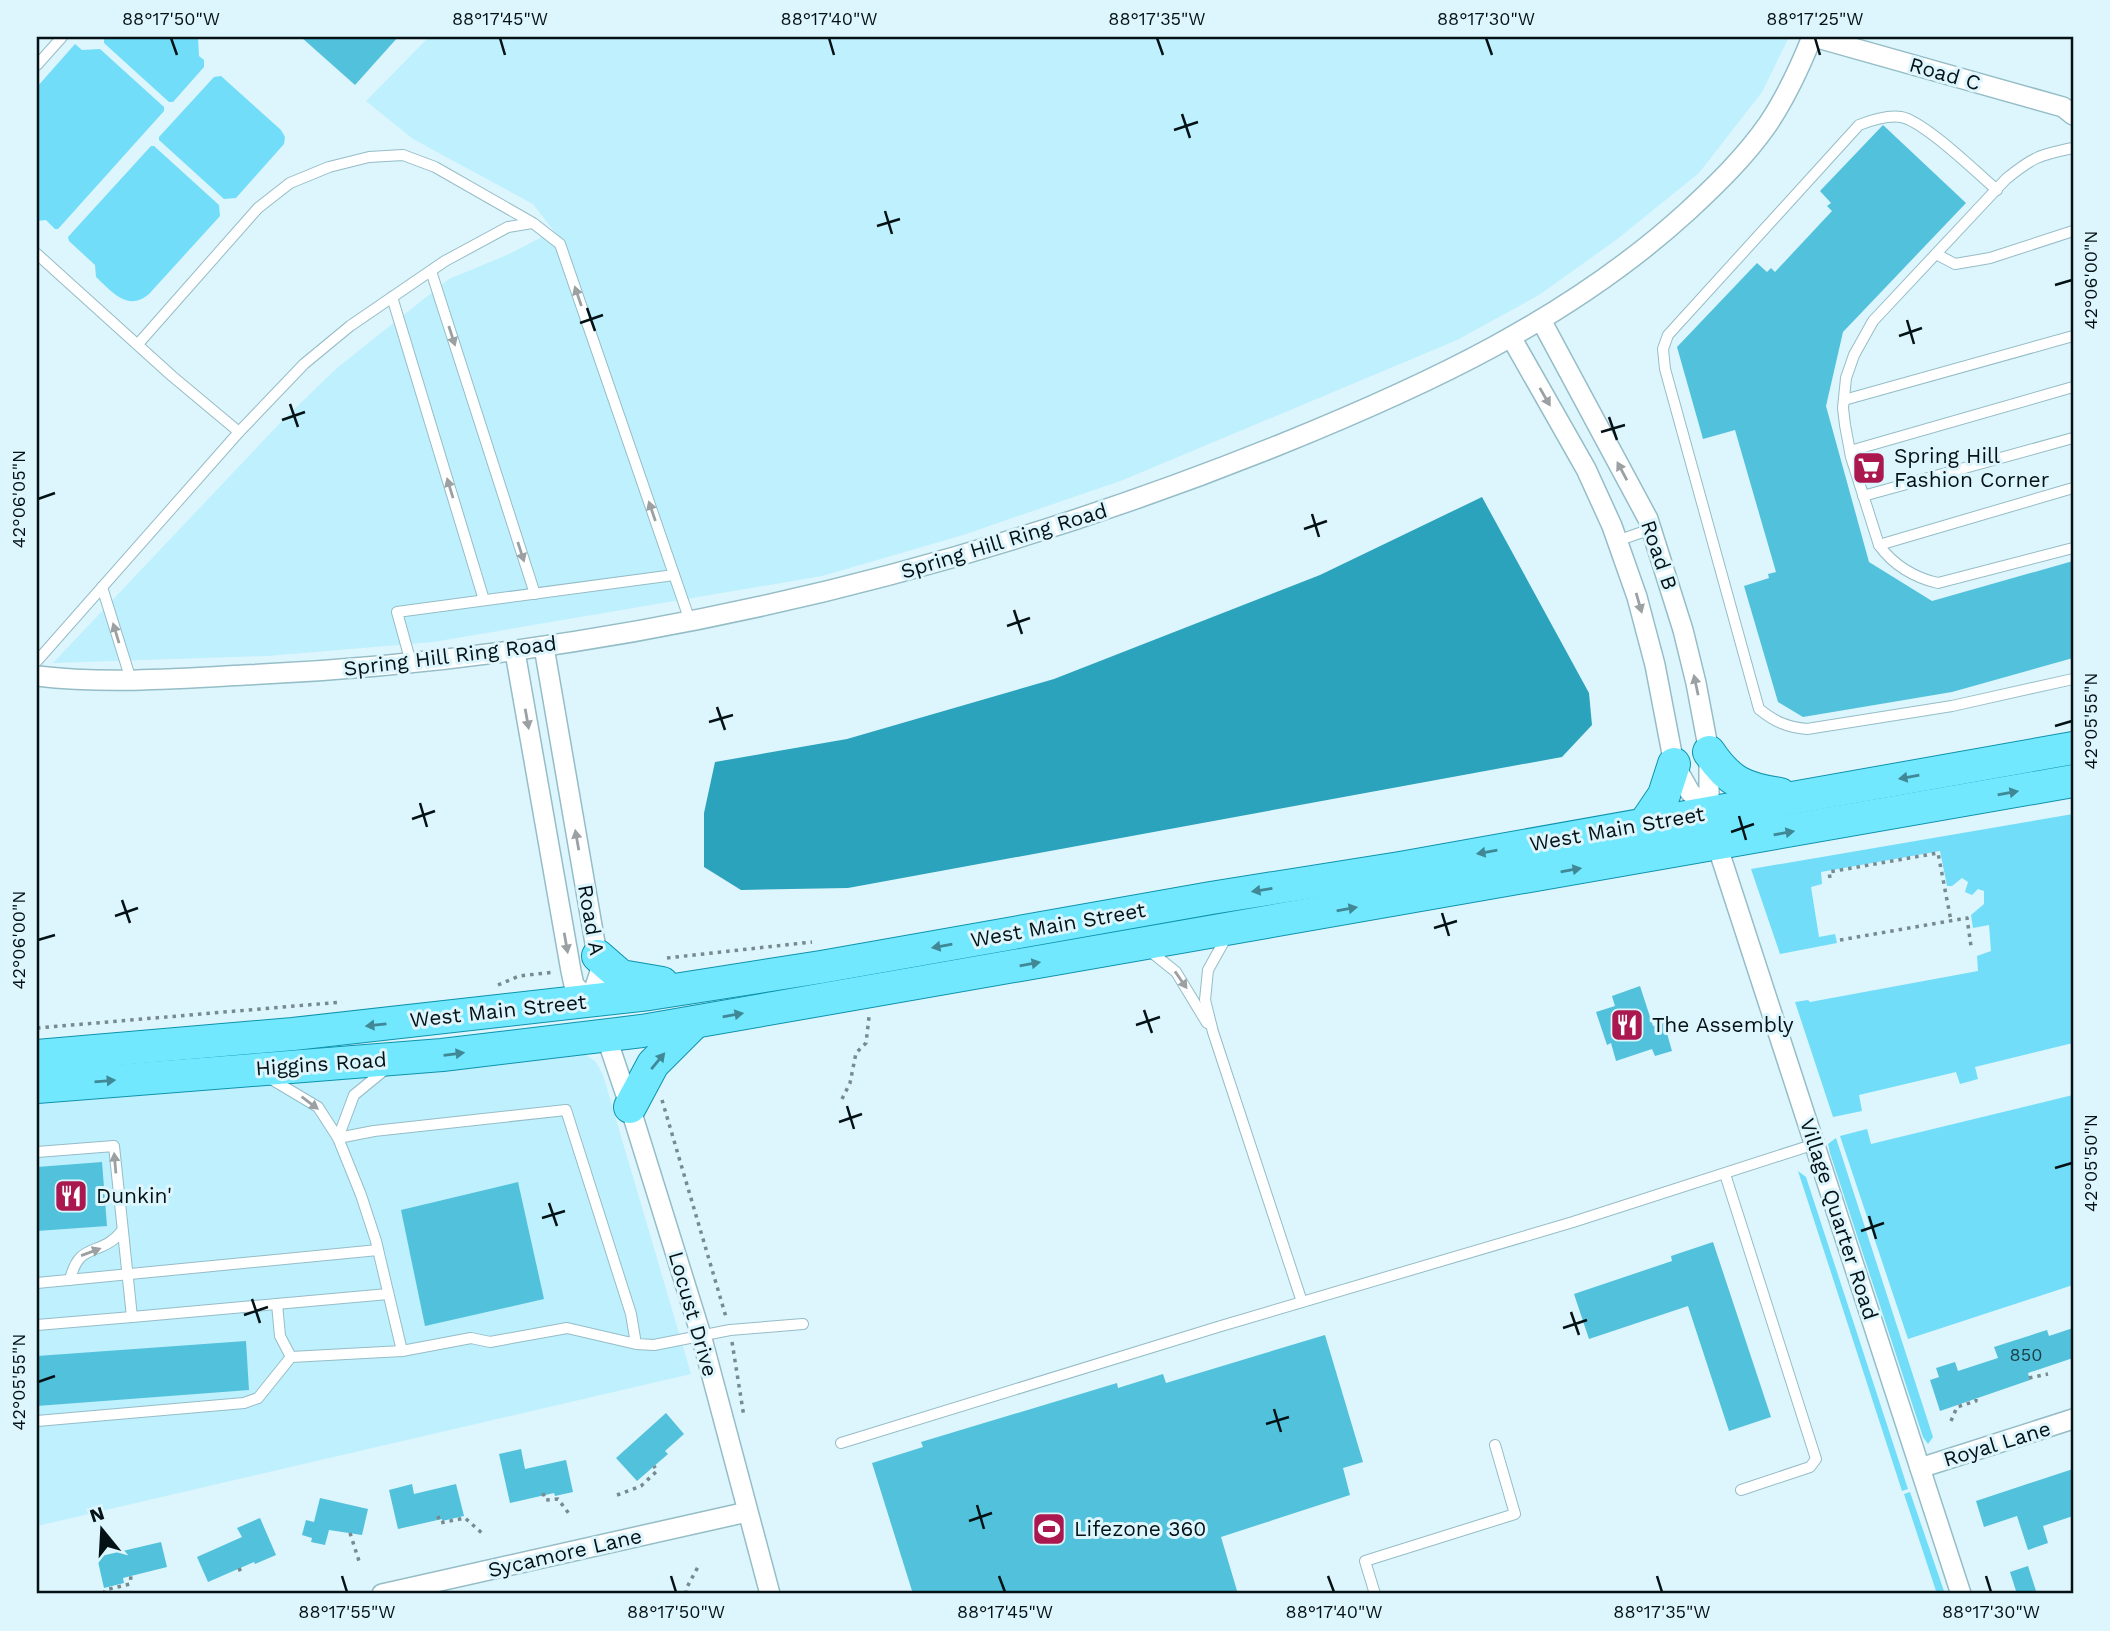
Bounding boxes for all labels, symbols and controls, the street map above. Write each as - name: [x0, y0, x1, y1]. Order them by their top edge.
- text: 88°17'50"W: [122, 8, 220, 29]
- text: 88°17'45"W: [452, 8, 548, 29]
- text: 88°17'40"W: [781, 8, 877, 29]
- text: 88°17'35"W: [1108, 8, 1206, 29]
- text: 88°17'30"W: [1437, 8, 1535, 29]
- text: 88°17'25"W: [1766, 8, 1864, 29]
- street label: Road C: [1907, 51, 1984, 96]
- text: 42°06'00"N: [2080, 231, 2101, 329]
- one-way arrow: [572, 285, 583, 306]
- one-way arrow: [447, 325, 457, 346]
- one-way arrow: [1539, 387, 1551, 406]
- place label: Spring Hill Fashion Corner: [1894, 443, 2050, 492]
- supermarket icon: Spring Hill Fashion Corner: [1850, 449, 1888, 487]
- text: 42°06'05"N: [8, 450, 29, 548]
- one-way arrow: [1617, 461, 1628, 481]
- one-way arrow: [445, 477, 455, 498]
- street label: Spring Hill Ring Road: [898, 497, 1110, 584]
- one-way arrow: [646, 500, 657, 521]
- street label: Road B: [1636, 517, 1683, 593]
- one-way arrow: [517, 542, 527, 563]
- one-way arrow: [1634, 593, 1644, 614]
- one-way arrow: [111, 623, 121, 644]
- street label: Spring Hill Ring Road: [342, 630, 558, 681]
- text: 42°05'55"N: [2080, 672, 2101, 770]
- one-way arrow: [1691, 674, 1702, 696]
- one-way arrow: [522, 708, 533, 730]
- one-way arrow: [1898, 771, 1920, 782]
- one-way arrow: [1997, 787, 2019, 798]
- street label: West Main Street: [1527, 801, 1707, 856]
- one-way arrow: [1773, 827, 1795, 838]
- one-way arrow: [571, 829, 582, 851]
- one-way arrow: [1476, 847, 1498, 858]
- one-way arrow: [1560, 864, 1582, 875]
- street label: Road A: [573, 883, 610, 957]
- one-way arrow: [1251, 885, 1273, 896]
- text: 42°06'00"N: [8, 891, 29, 989]
- street label: West Main Street: [968, 897, 1148, 952]
- one-way arrow: [1336, 903, 1358, 914]
- one-way arrow: [561, 932, 572, 954]
- one-way arrow: [931, 940, 953, 951]
- one-way arrow: [1019, 958, 1041, 969]
- one-way arrow: [1174, 971, 1188, 989]
- street label: West Main Street: [408, 989, 588, 1032]
- restaurant icon: The Assembly: [1608, 1006, 1646, 1044]
- one-way arrow: [722, 1009, 744, 1020]
- place label: The Assembly: [1652, 1012, 1794, 1037]
- one-way arrow: [365, 1020, 387, 1031]
- street label: Higgins Road: [255, 1046, 387, 1081]
- one-way arrow: [443, 1048, 465, 1059]
- one-way arrow: [650, 1052, 665, 1070]
- one-way arrow: [94, 1075, 116, 1086]
- one-way arrow: [301, 1095, 319, 1110]
- text: 42°05'50"N: [2080, 1114, 2101, 1212]
- street label: Village Quarter Road: [1795, 1115, 1884, 1323]
- one-way arrow: [109, 1152, 120, 1174]
- restaurant icon: Dunkin': [52, 1177, 90, 1215]
- place label: Dunkin': [96, 1183, 172, 1208]
- one-way arrow: [80, 1246, 101, 1257]
- street label: Locust Drive: [664, 1248, 723, 1379]
- text: 42°05'55"N: [8, 1333, 29, 1431]
- house number: 850: [2010, 1344, 2042, 1365]
- street label: Royal Lane: [1940, 1415, 2053, 1472]
- north arrow: [66, 1494, 136, 1564]
- text: N: [87, 1501, 107, 1527]
- sports icon: Lifezone 360: [1030, 1510, 1068, 1548]
- place label: Lifezone 360: [1074, 1516, 1206, 1541]
- street label: Sycamore Lane: [486, 1523, 644, 1582]
- text: 88°17'55"W: [298, 1601, 396, 1622]
- text: 88°17'50"W: [627, 1601, 725, 1622]
- text: 88°17'45"W: [957, 1601, 1053, 1622]
- text: 88°17'40"W: [1286, 1601, 1382, 1622]
- text: 88°17'35"W: [1613, 1601, 1711, 1622]
- text: 88°17'30"W: [1942, 1601, 2040, 1622]

